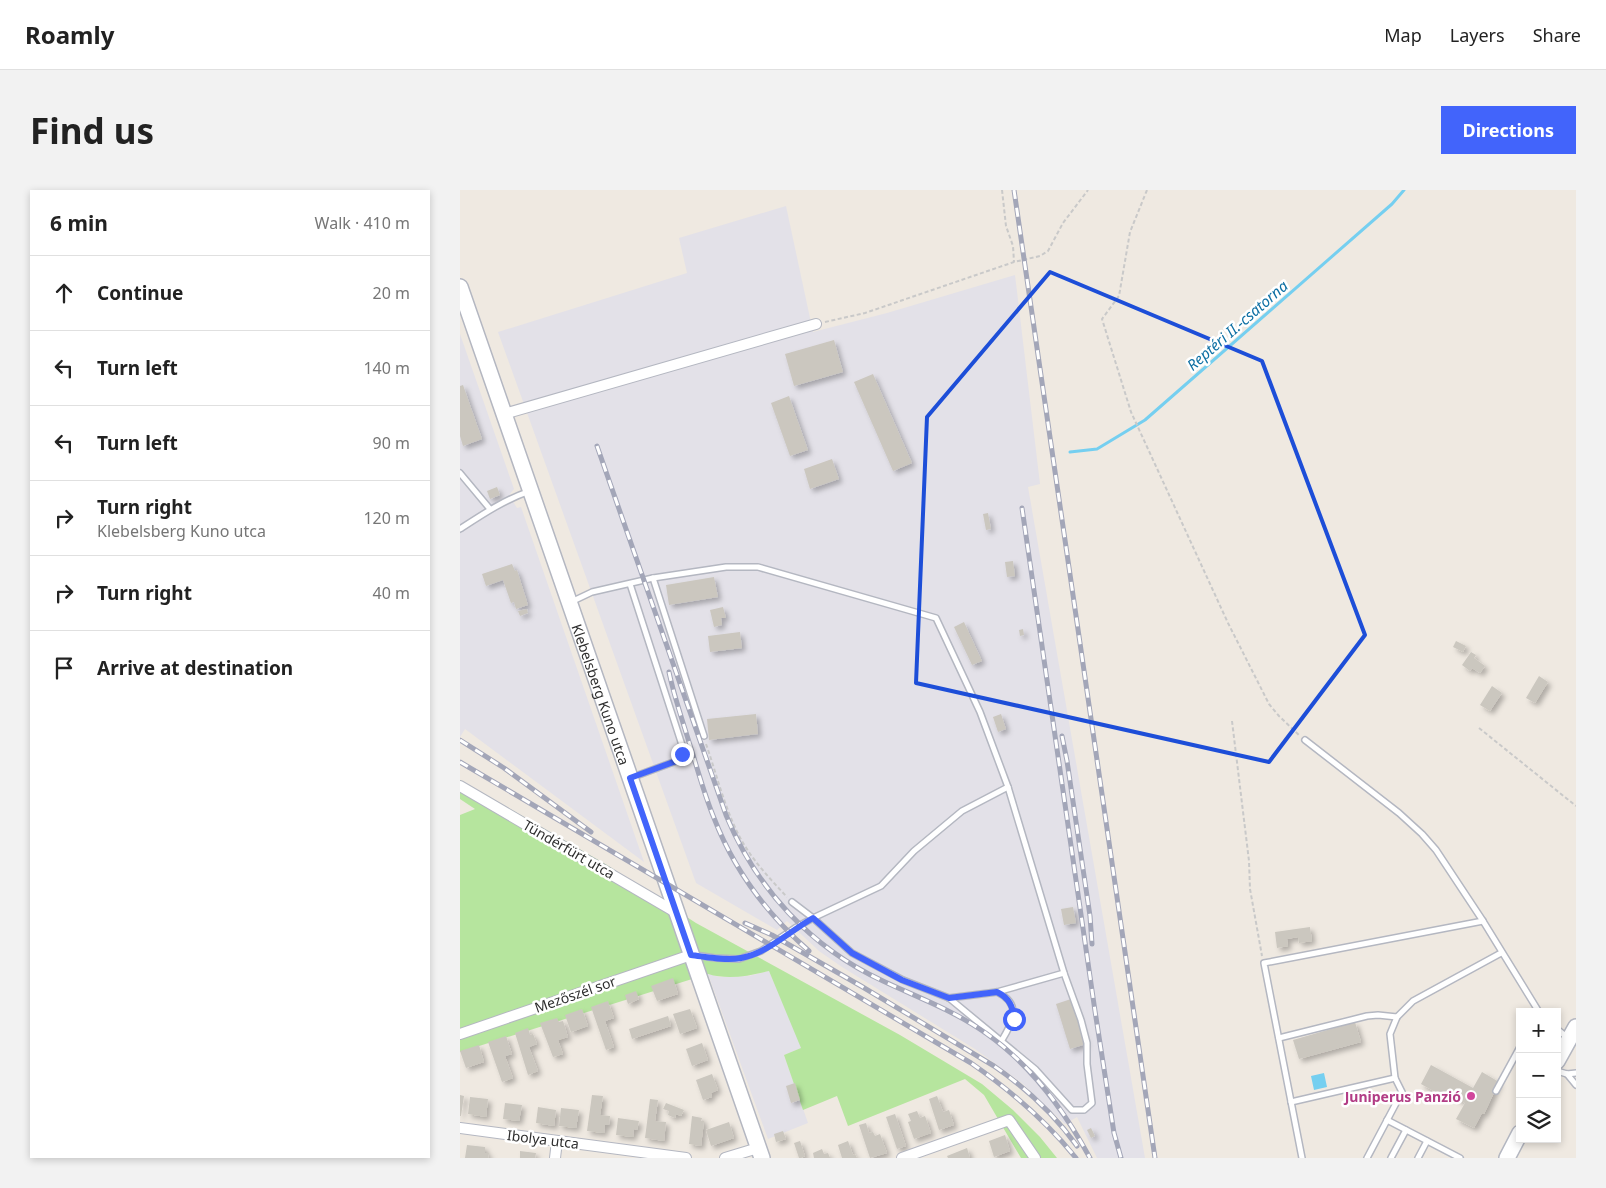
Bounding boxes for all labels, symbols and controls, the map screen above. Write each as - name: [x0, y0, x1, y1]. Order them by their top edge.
- text: Roamly: [25, 18, 114, 51]
- text: Map: [1384, 23, 1422, 47]
- text: Layers: [1450, 23, 1505, 47]
- text: Share: [1533, 23, 1581, 47]
- button: Directions: [1441, 106, 1576, 154]
- text: Find us: [30, 107, 154, 154]
- text: 6 min: [50, 209, 108, 237]
- text: Walk · 410 m: [315, 212, 410, 234]
- water label: Reptéri II.-csatorna: [1182, 275, 1292, 374]
- icon: ahead: [50, 279, 78, 307]
- text: Continue: [97, 280, 183, 306]
- text: 20 m: [373, 282, 410, 304]
- icon: left: [50, 354, 78, 382]
- text: Turn left: [97, 355, 178, 381]
- text: 140 m: [363, 357, 410, 379]
- icon: left: [50, 429, 78, 457]
- text: Turn left: [97, 430, 178, 456]
- text: 90 m: [373, 432, 410, 454]
- text: Turn right: [97, 494, 192, 520]
- icon: right: [50, 504, 78, 532]
- text: 120 m: [363, 507, 410, 529]
- text: Klebelsberg Kuno utca: [97, 520, 266, 542]
- icon: right: [50, 579, 78, 607]
- text: Turn right: [97, 580, 192, 606]
- text: 40 m: [373, 582, 410, 604]
- street label: Klebelsberg Kuno utca: [568, 621, 634, 767]
- icon: arrive: [50, 654, 78, 682]
- text: Arrive at destination: [97, 655, 293, 681]
- route end: [671, 743, 694, 766]
- street label: Tündérfürt utca: [520, 815, 618, 883]
- street label: Mezőszél sor: [532, 971, 618, 1017]
- route start: [1003, 1008, 1026, 1031]
- map controls: [1516, 1008, 1561, 1143]
- button: +: [1516, 1008, 1561, 1053]
- button: −: [1516, 1053, 1561, 1098]
- place label: Juniperus Panzió: [1343, 1087, 1461, 1106]
- marker: Juniperus Panzió: [1465, 1090, 1477, 1102]
- button: layers: [1516, 1098, 1561, 1143]
- street label: Ibolya utca: [506, 1125, 580, 1153]

